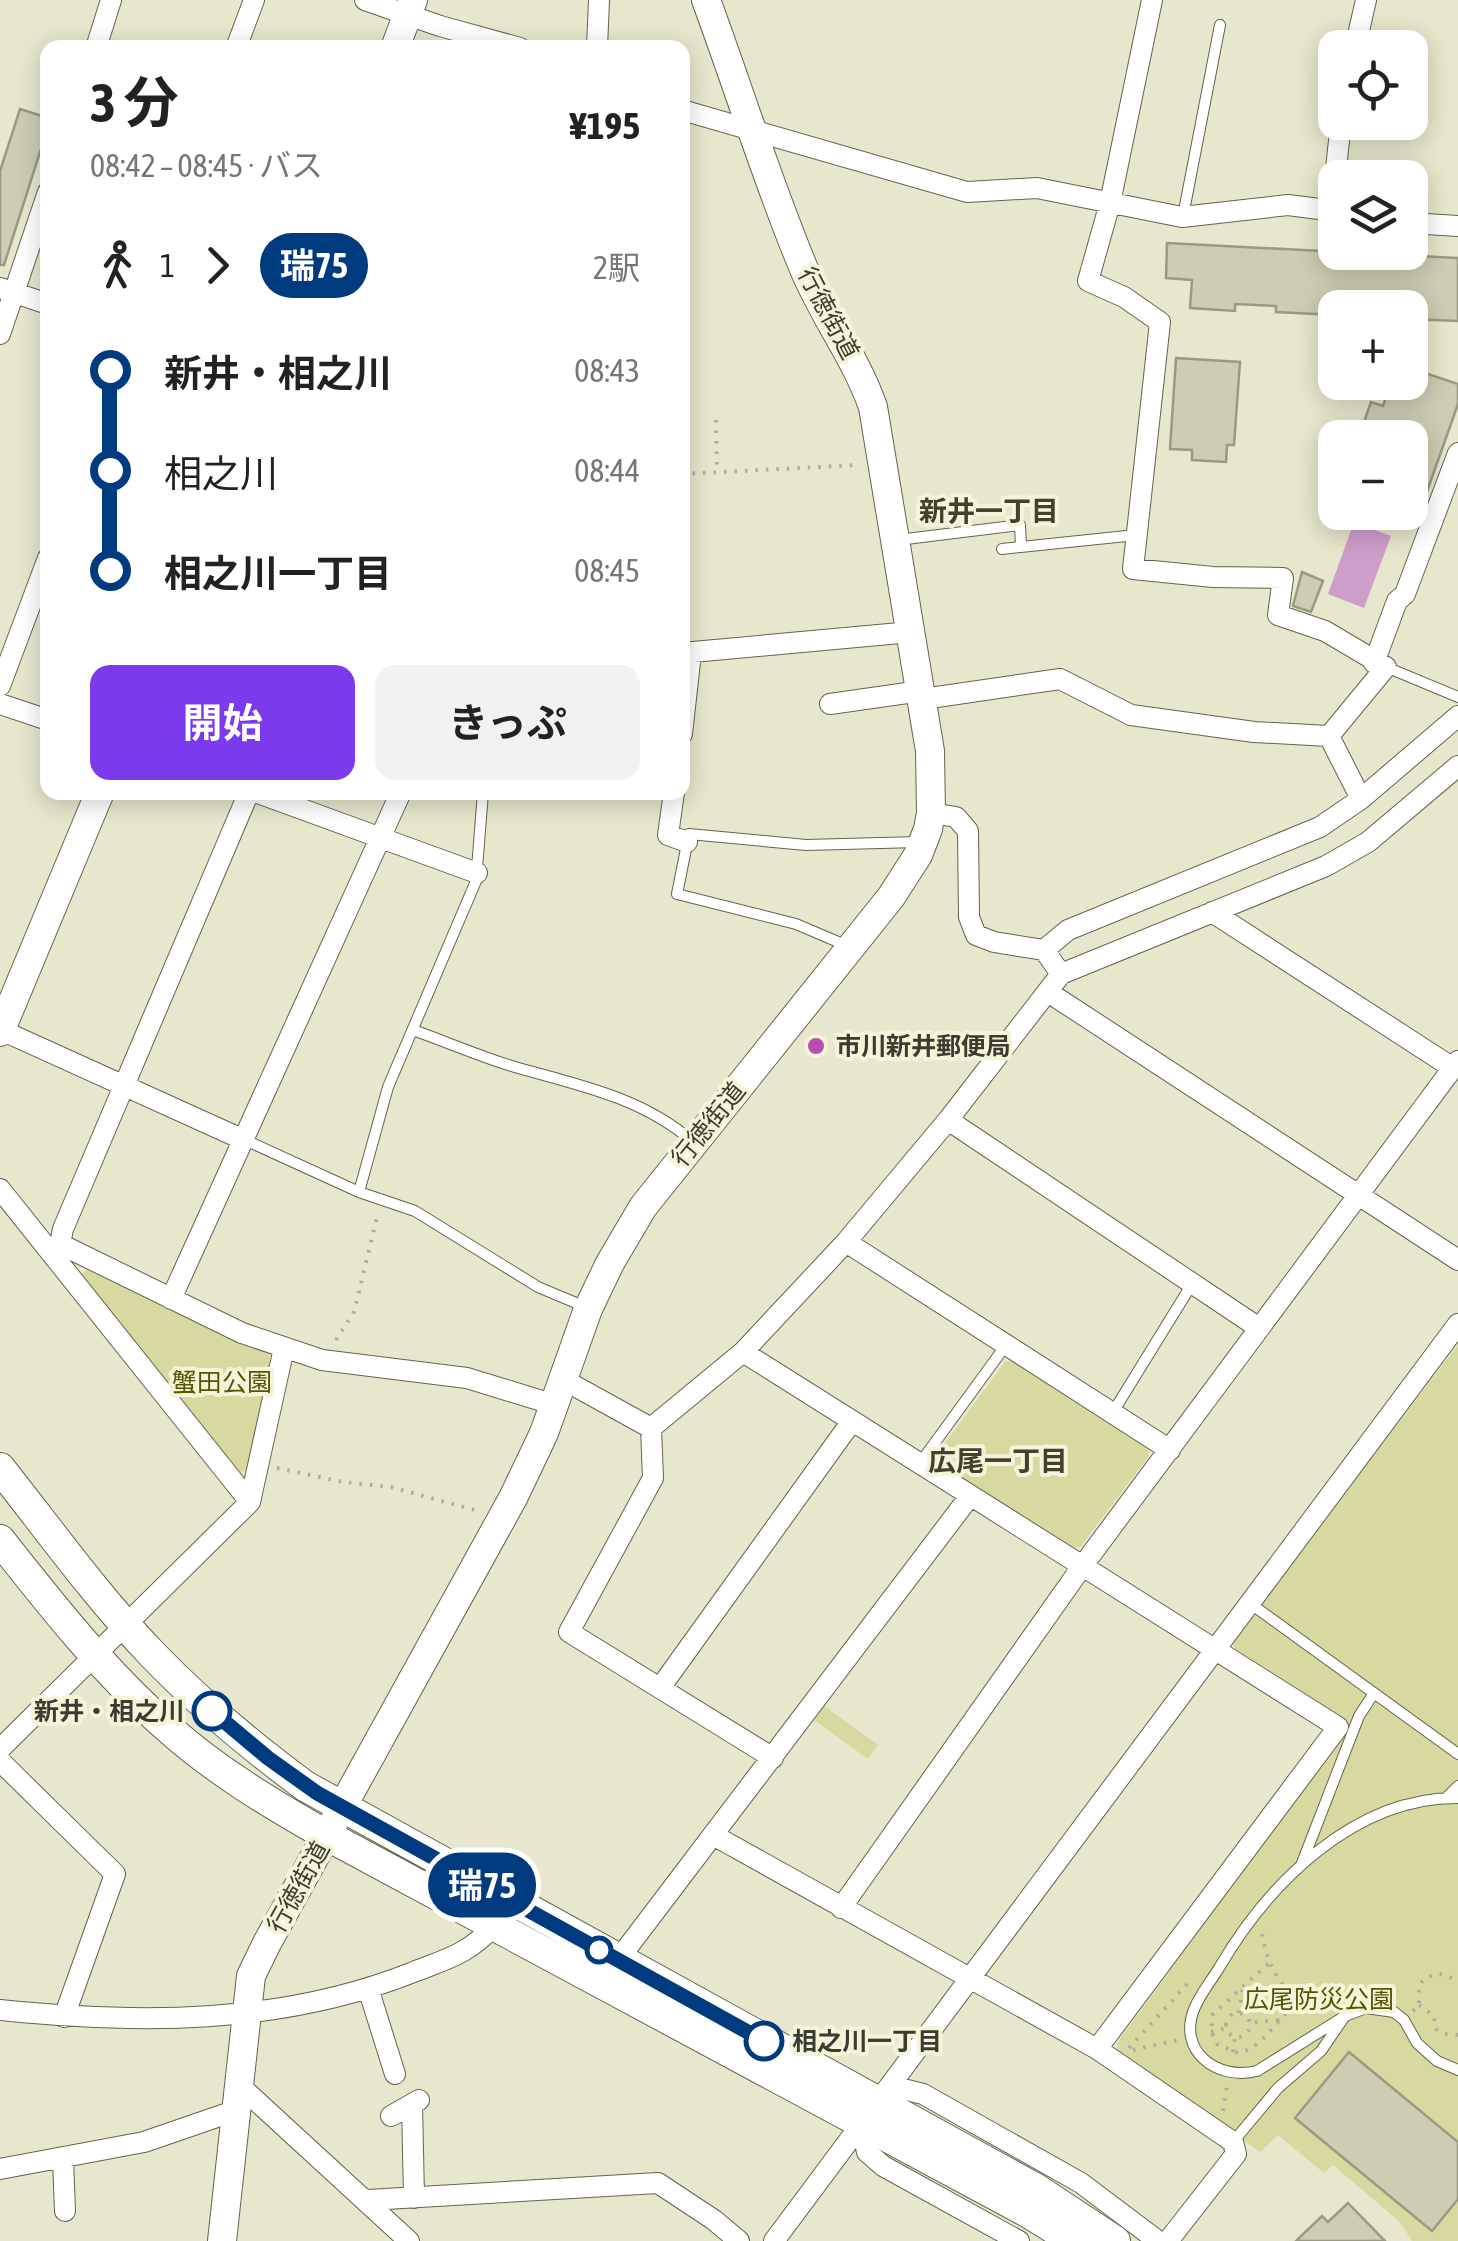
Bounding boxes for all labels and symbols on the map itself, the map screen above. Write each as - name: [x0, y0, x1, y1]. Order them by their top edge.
- street label: 行徳街道: [793, 262, 865, 364]
- district label: 新井一丁目: [919, 495, 1059, 527]
- place label: 市川新井郵便局: [836, 1032, 1011, 1060]
- marker: 市川新井郵便局: [805, 1035, 827, 1057]
- street label: 行徳街道: [666, 1076, 750, 1172]
- park label: 蟹田公園: [172, 1368, 272, 1396]
- district label: 広尾一丁目: [928, 1445, 1068, 1477]
- marker: 新井・相之川: [193, 1692, 231, 1730]
- place label: 新井・相之川: [34, 1697, 184, 1725]
- street label: 行徳街道: [262, 1836, 334, 1938]
- line badge: 瑞75: [424, 1852, 540, 1918]
- unlabelled marker: [586, 1937, 612, 1963]
- park label: 広尾防災公園: [1244, 1985, 1394, 2013]
- marker: 相之川一丁目: [745, 2022, 783, 2060]
- place label: 相之川一丁目: [792, 2027, 942, 2055]

